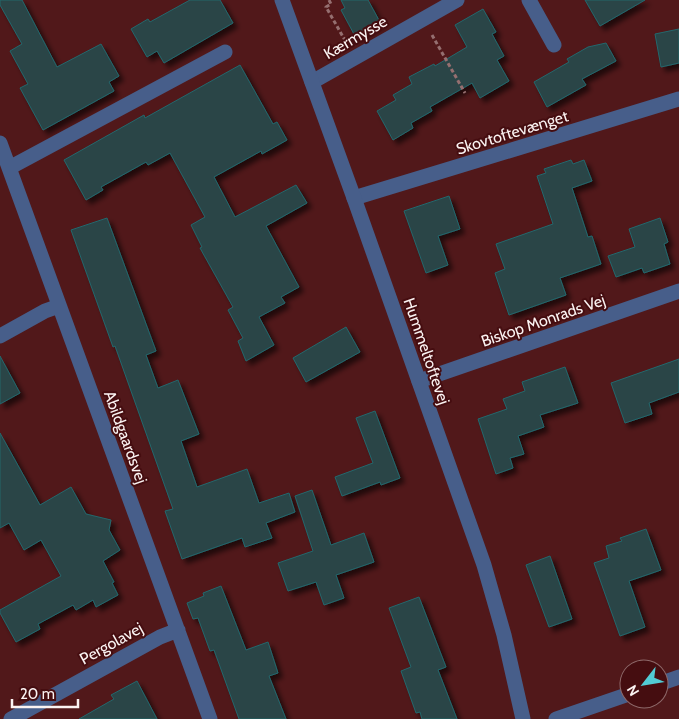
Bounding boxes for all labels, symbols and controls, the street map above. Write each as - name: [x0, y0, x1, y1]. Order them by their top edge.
- street label: Kærmysse: [320, 12, 390, 63]
- street label: Skovtoftevænget: [454, 106, 571, 159]
- street label: Biskop Monrads Vej: [478, 290, 608, 351]
- street label: Hummeltoftevej: [399, 295, 454, 407]
- street label: Abildgaardsvej: [100, 388, 151, 486]
- street label: Pergolavej: [76, 618, 146, 669]
- north arrow: [619, 659, 669, 709]
- scale bar: [12, 676, 79, 708]
- text: N: [623, 682, 643, 700]
- text: 20 m: [20, 685, 55, 703]

